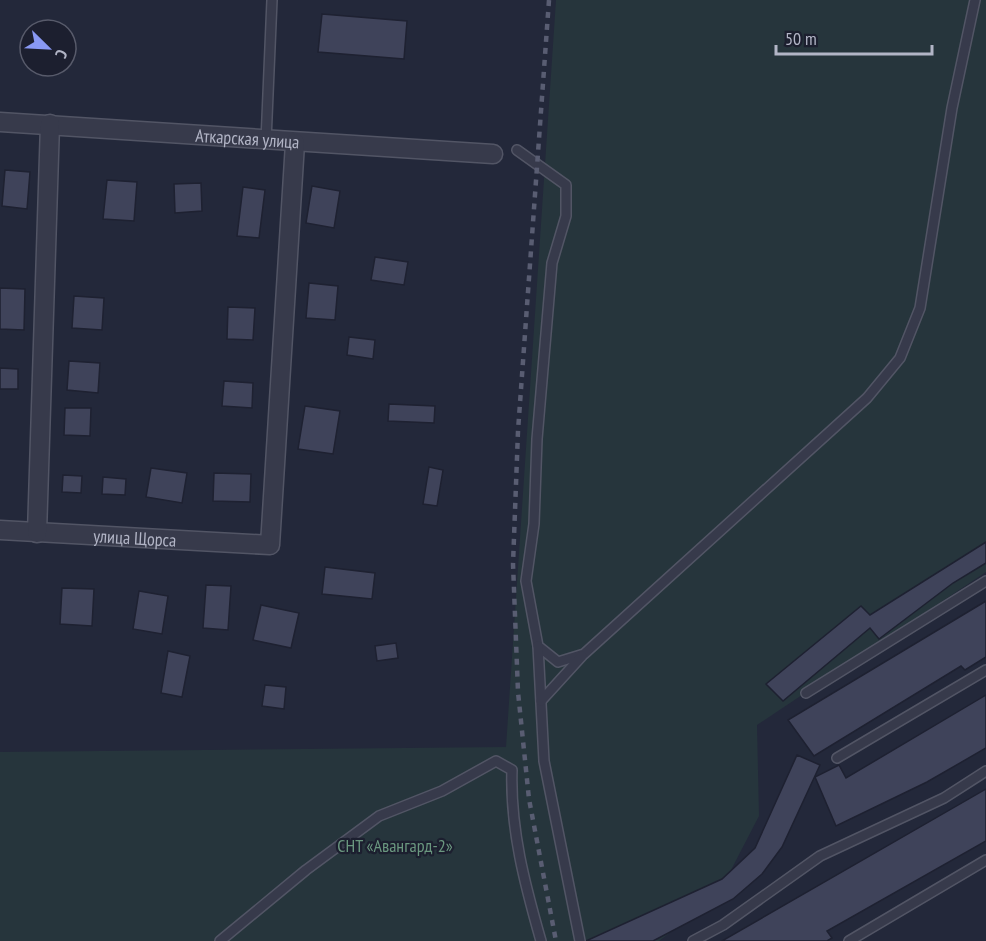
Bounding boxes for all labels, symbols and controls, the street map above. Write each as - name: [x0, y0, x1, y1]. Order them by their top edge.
- north arrow: [18, 18, 78, 78]
- scale bar: [776, 18, 932, 56]
- text: 50 m: [785, 27, 817, 50]
- text: С: [51, 47, 72, 62]
- street label: Аткарская улица: [195, 123, 300, 153]
- street label: улица Щорса: [93, 524, 177, 551]
- park label: СНТ «Авангард-2»: [337, 834, 453, 857]

